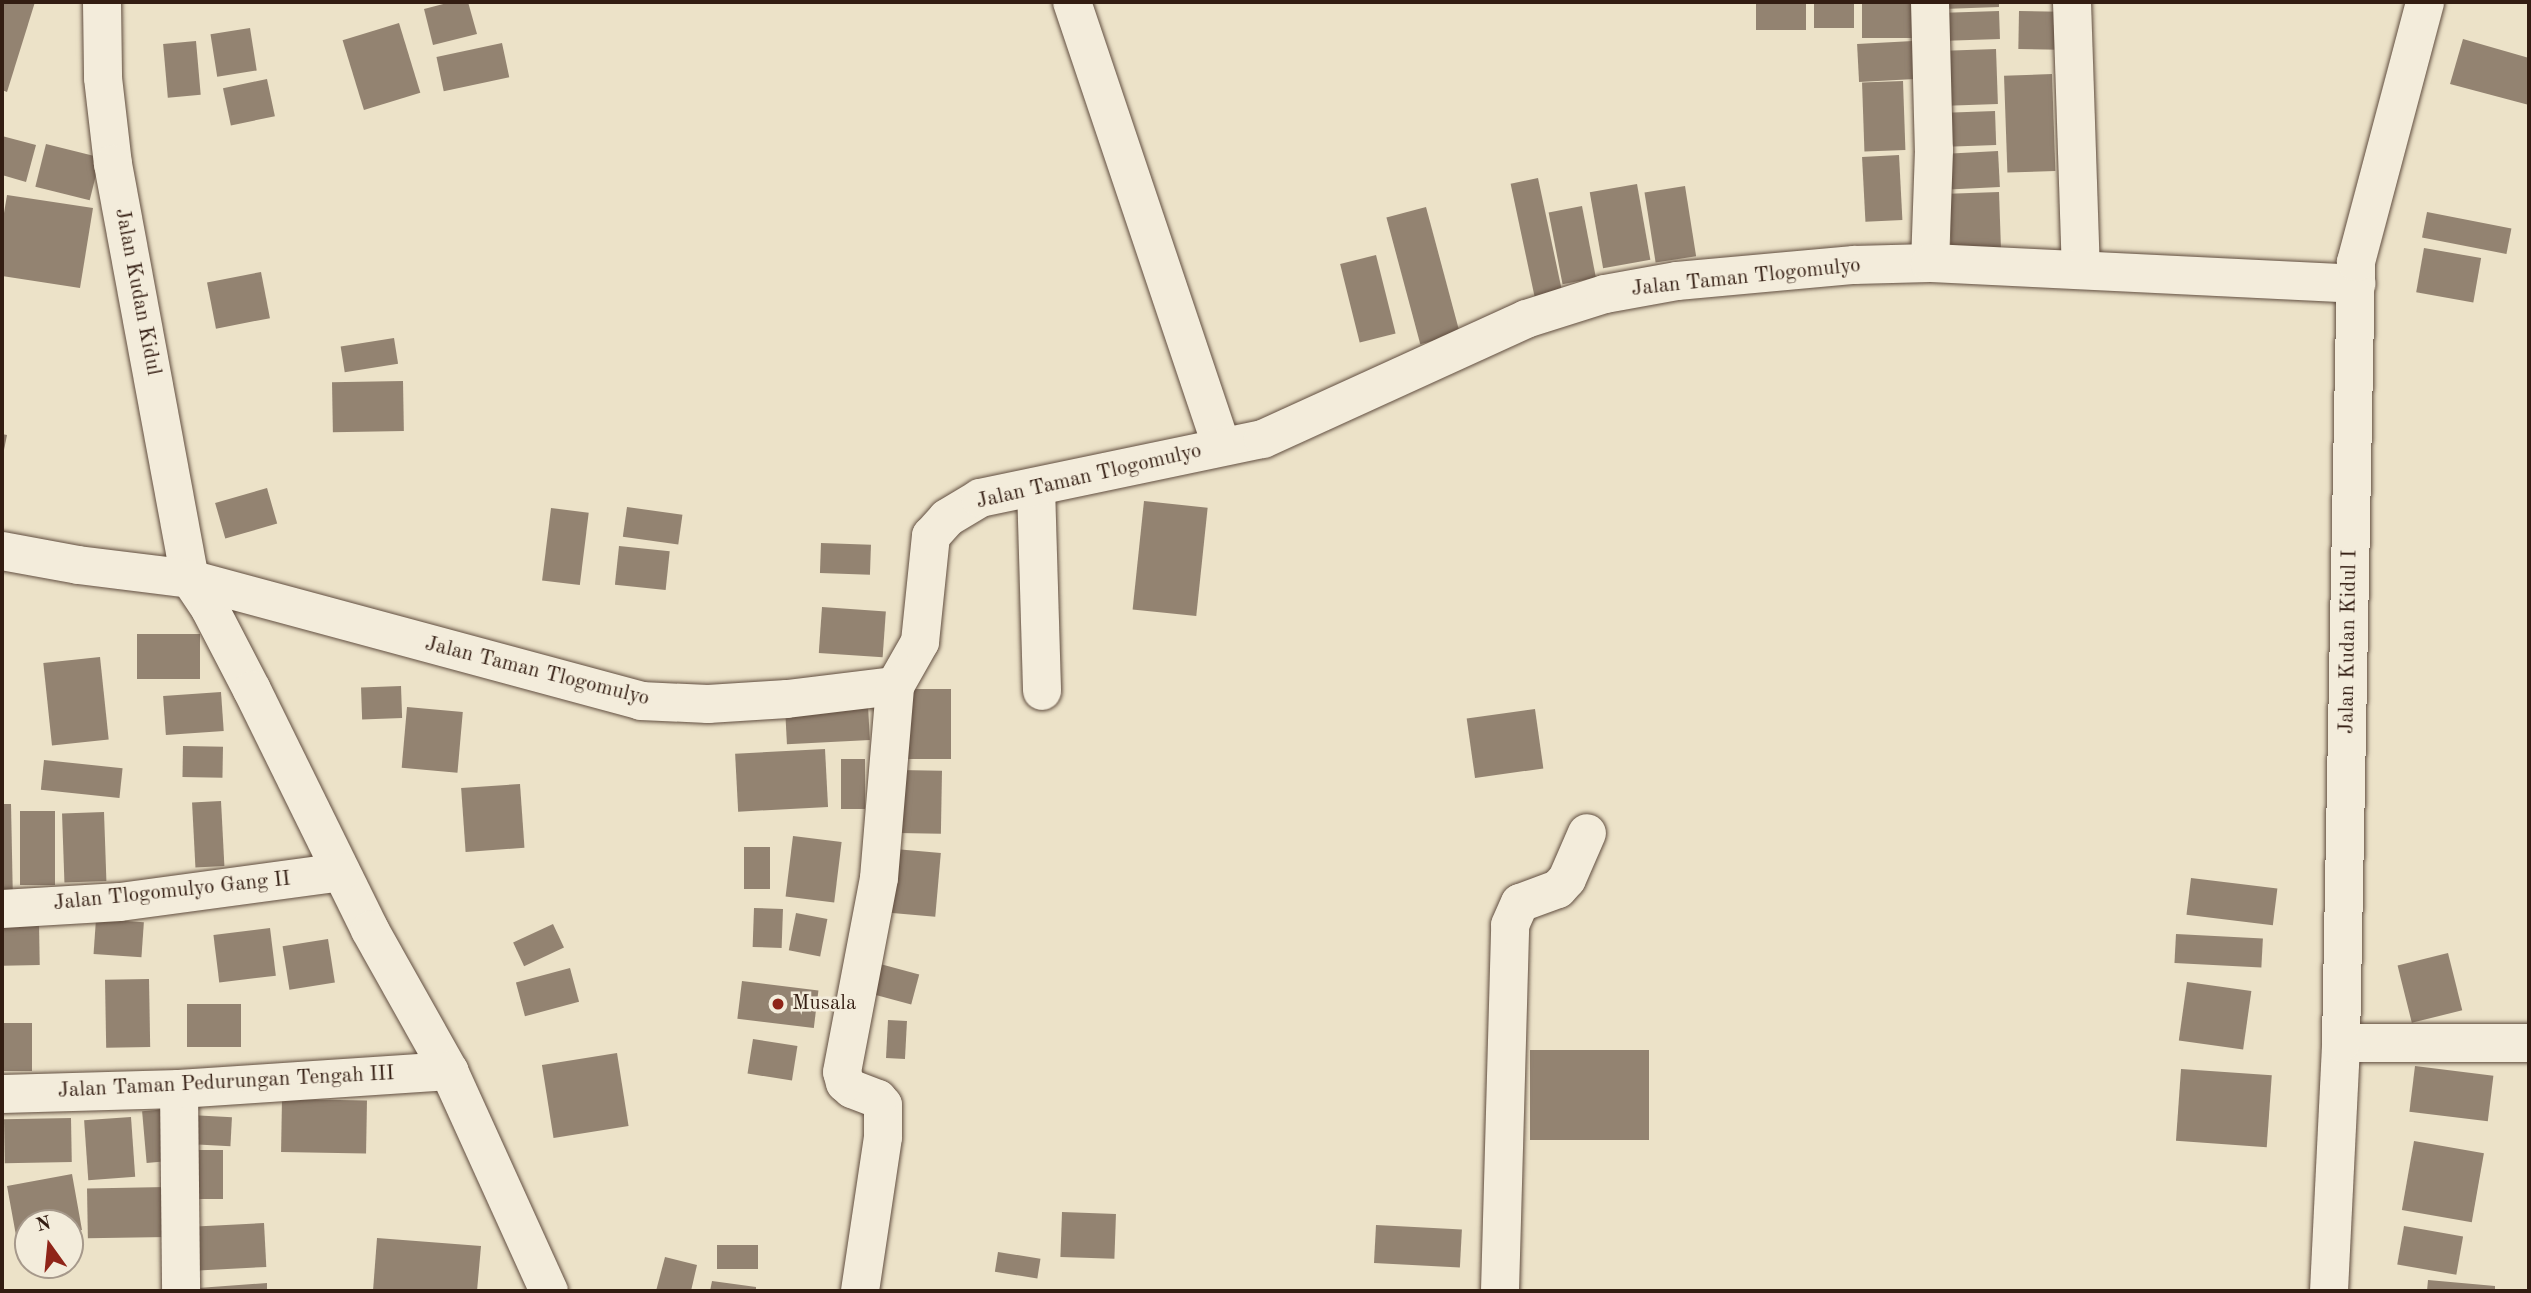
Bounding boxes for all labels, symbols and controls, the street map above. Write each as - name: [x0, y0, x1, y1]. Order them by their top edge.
- street label: Jalan Kudan Kidul: [108, 206, 166, 378]
- street label: Jalan Taman Tlogomulyo: [1630, 253, 1862, 303]
- street label: Jalan Taman Tlogomulyo: [974, 439, 1204, 515]
- street label: Jalan Kudan Kidul I: [2335, 550, 2363, 734]
- street label: Jalan Taman Tlogomulyo: [422, 632, 652, 712]
- street label: Jalan Tlogomulyo Gang II: [52, 867, 292, 917]
- place label: Musala: [792, 991, 856, 1017]
- marker: Musala: [770, 996, 786, 1012]
- street label: Jalan Taman Pedurungan Tengah III: [57, 1062, 395, 1104]
- north arrow: [14, 1209, 84, 1279]
- text: N: [34, 1214, 53, 1236]

